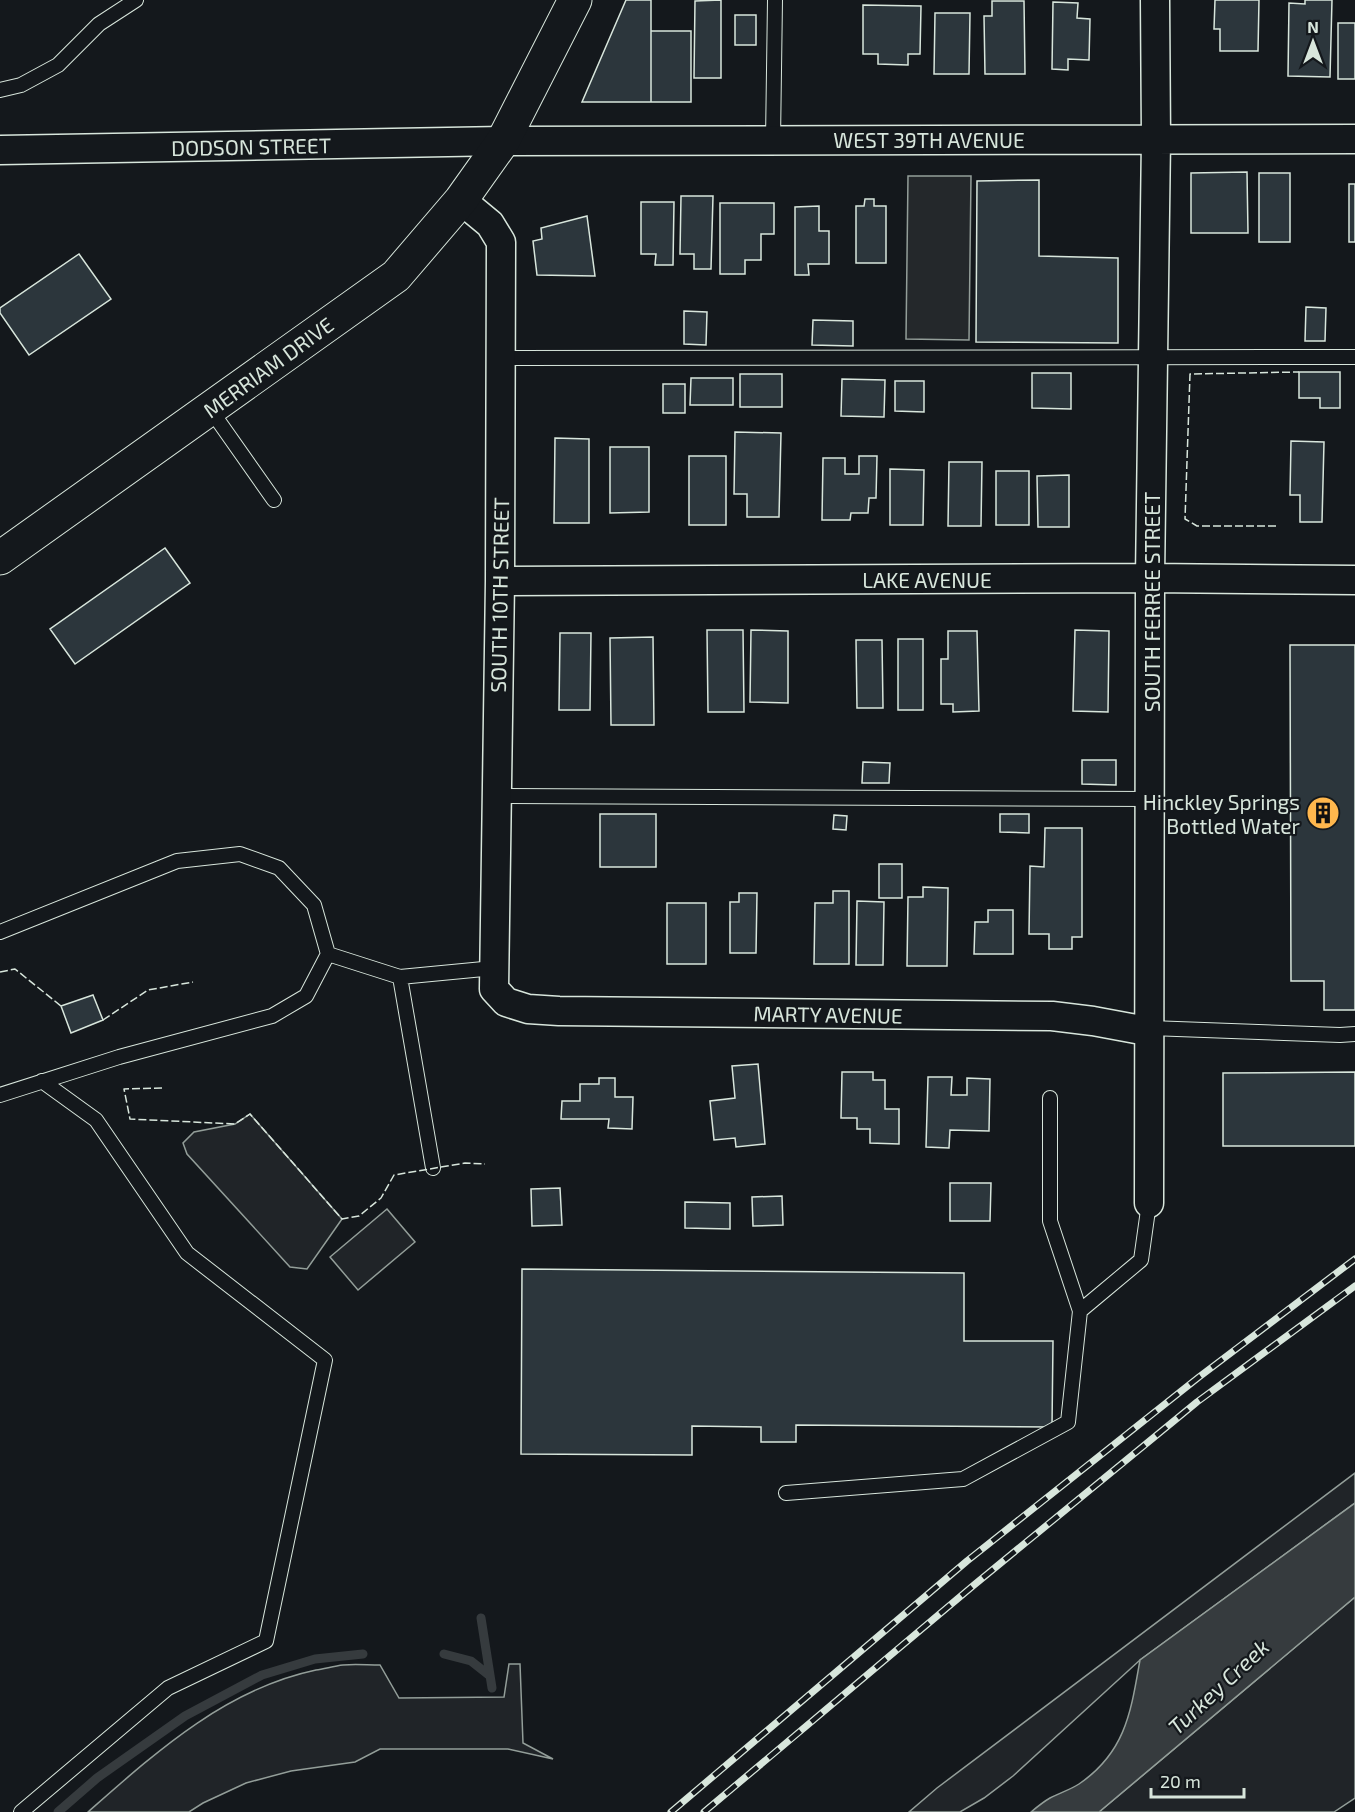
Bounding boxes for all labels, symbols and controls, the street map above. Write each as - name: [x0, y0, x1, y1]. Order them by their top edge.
- north arrow: [1283, 12, 1343, 72]
- text: N: [1307, 17, 1319, 36]
- street label: WEST 39TH AVENUE: [833, 127, 1025, 152]
- street label: DODSON STREET: [171, 132, 331, 160]
- street label: MERRIAM DRIVE: [198, 311, 338, 423]
- street label: SOUTH FERREE STREET: [1139, 492, 1164, 712]
- street label: SOUTH 10TH STREET: [485, 497, 513, 693]
- street label: LAKE AVENUE: [862, 567, 992, 592]
- place label: Hinckley Springs Bottled Water: [1143, 789, 1301, 838]
- building icon: Hinckley Springs Bottled Water: [1305, 795, 1341, 831]
- street label: MARTY AVENUE: [753, 1000, 903, 1028]
- water label: Turkey Creek: [1162, 1633, 1274, 1740]
- scale bar: [1151, 1761, 1244, 1799]
- text: 20 m: [1160, 1770, 1201, 1792]

